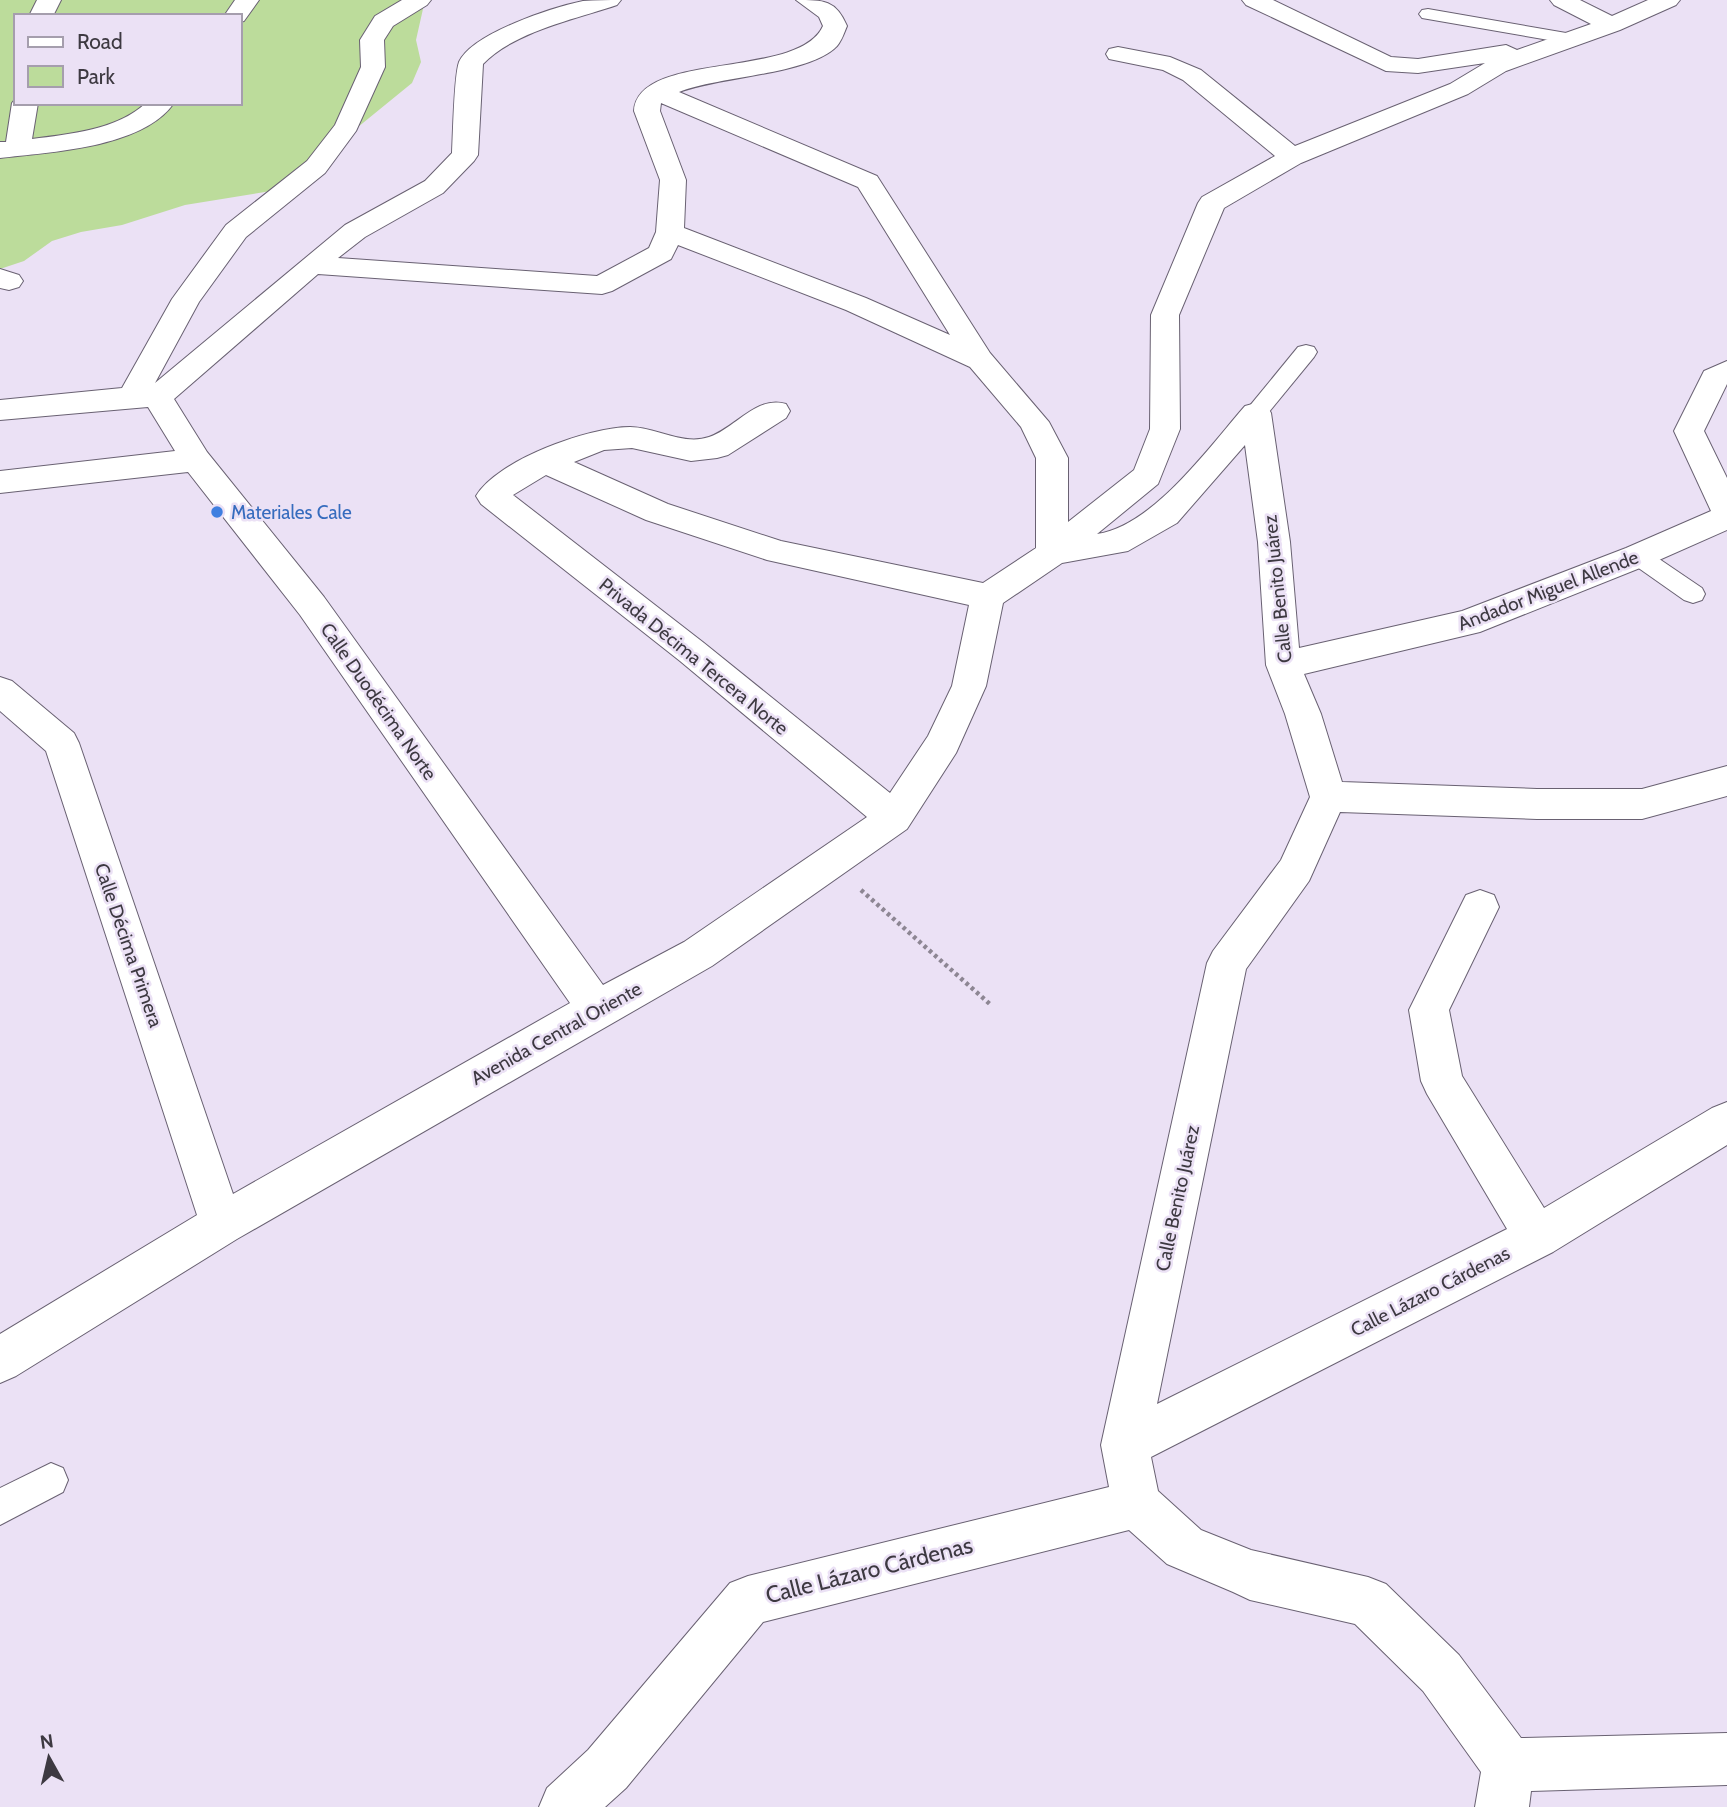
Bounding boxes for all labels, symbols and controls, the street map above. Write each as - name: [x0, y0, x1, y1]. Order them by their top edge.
- legend: [14, 14, 242, 105]
- text: Road: [77, 29, 123, 54]
- text: Park: [77, 64, 115, 89]
- place label: Materiales Cale: [231, 501, 352, 524]
- marker: Materiales Cale: [209, 504, 225, 520]
- street label: Calle Benito Juárez: [1258, 514, 1297, 664]
- street label: Andador Miguel Allende: [1455, 545, 1642, 636]
- street label: Privada Décima Tercera Norte: [595, 573, 793, 740]
- street label: Calle Duodécima Norte: [316, 618, 442, 784]
- street label: Calle Décima Primera: [90, 860, 167, 1030]
- street label: Avenida Central Oriente: [467, 977, 646, 1090]
- street label: Calle Benito Juárez: [1151, 1123, 1204, 1273]
- street label: Calle Lázaro Cárdenas: [1347, 1241, 1514, 1341]
- street label: Calle Lázaro Cárdenas: [763, 1531, 975, 1609]
- north arrow: [14, 1723, 84, 1793]
- text: N: [38, 1729, 55, 1754]

